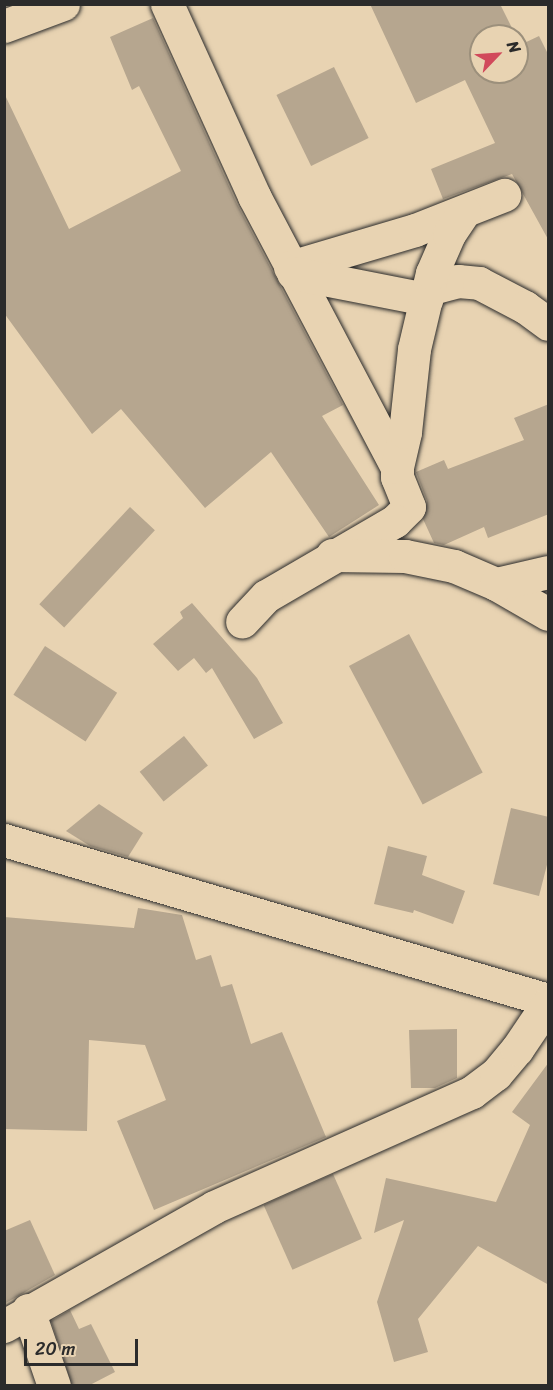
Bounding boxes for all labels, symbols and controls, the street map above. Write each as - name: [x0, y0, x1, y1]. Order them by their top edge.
- north arrow: [469, 24, 529, 84]
- text: N: [498, 36, 529, 58]
- scale bar: [27, 1327, 141, 1365]
- text: 20 m: [35, 1333, 75, 1365]

